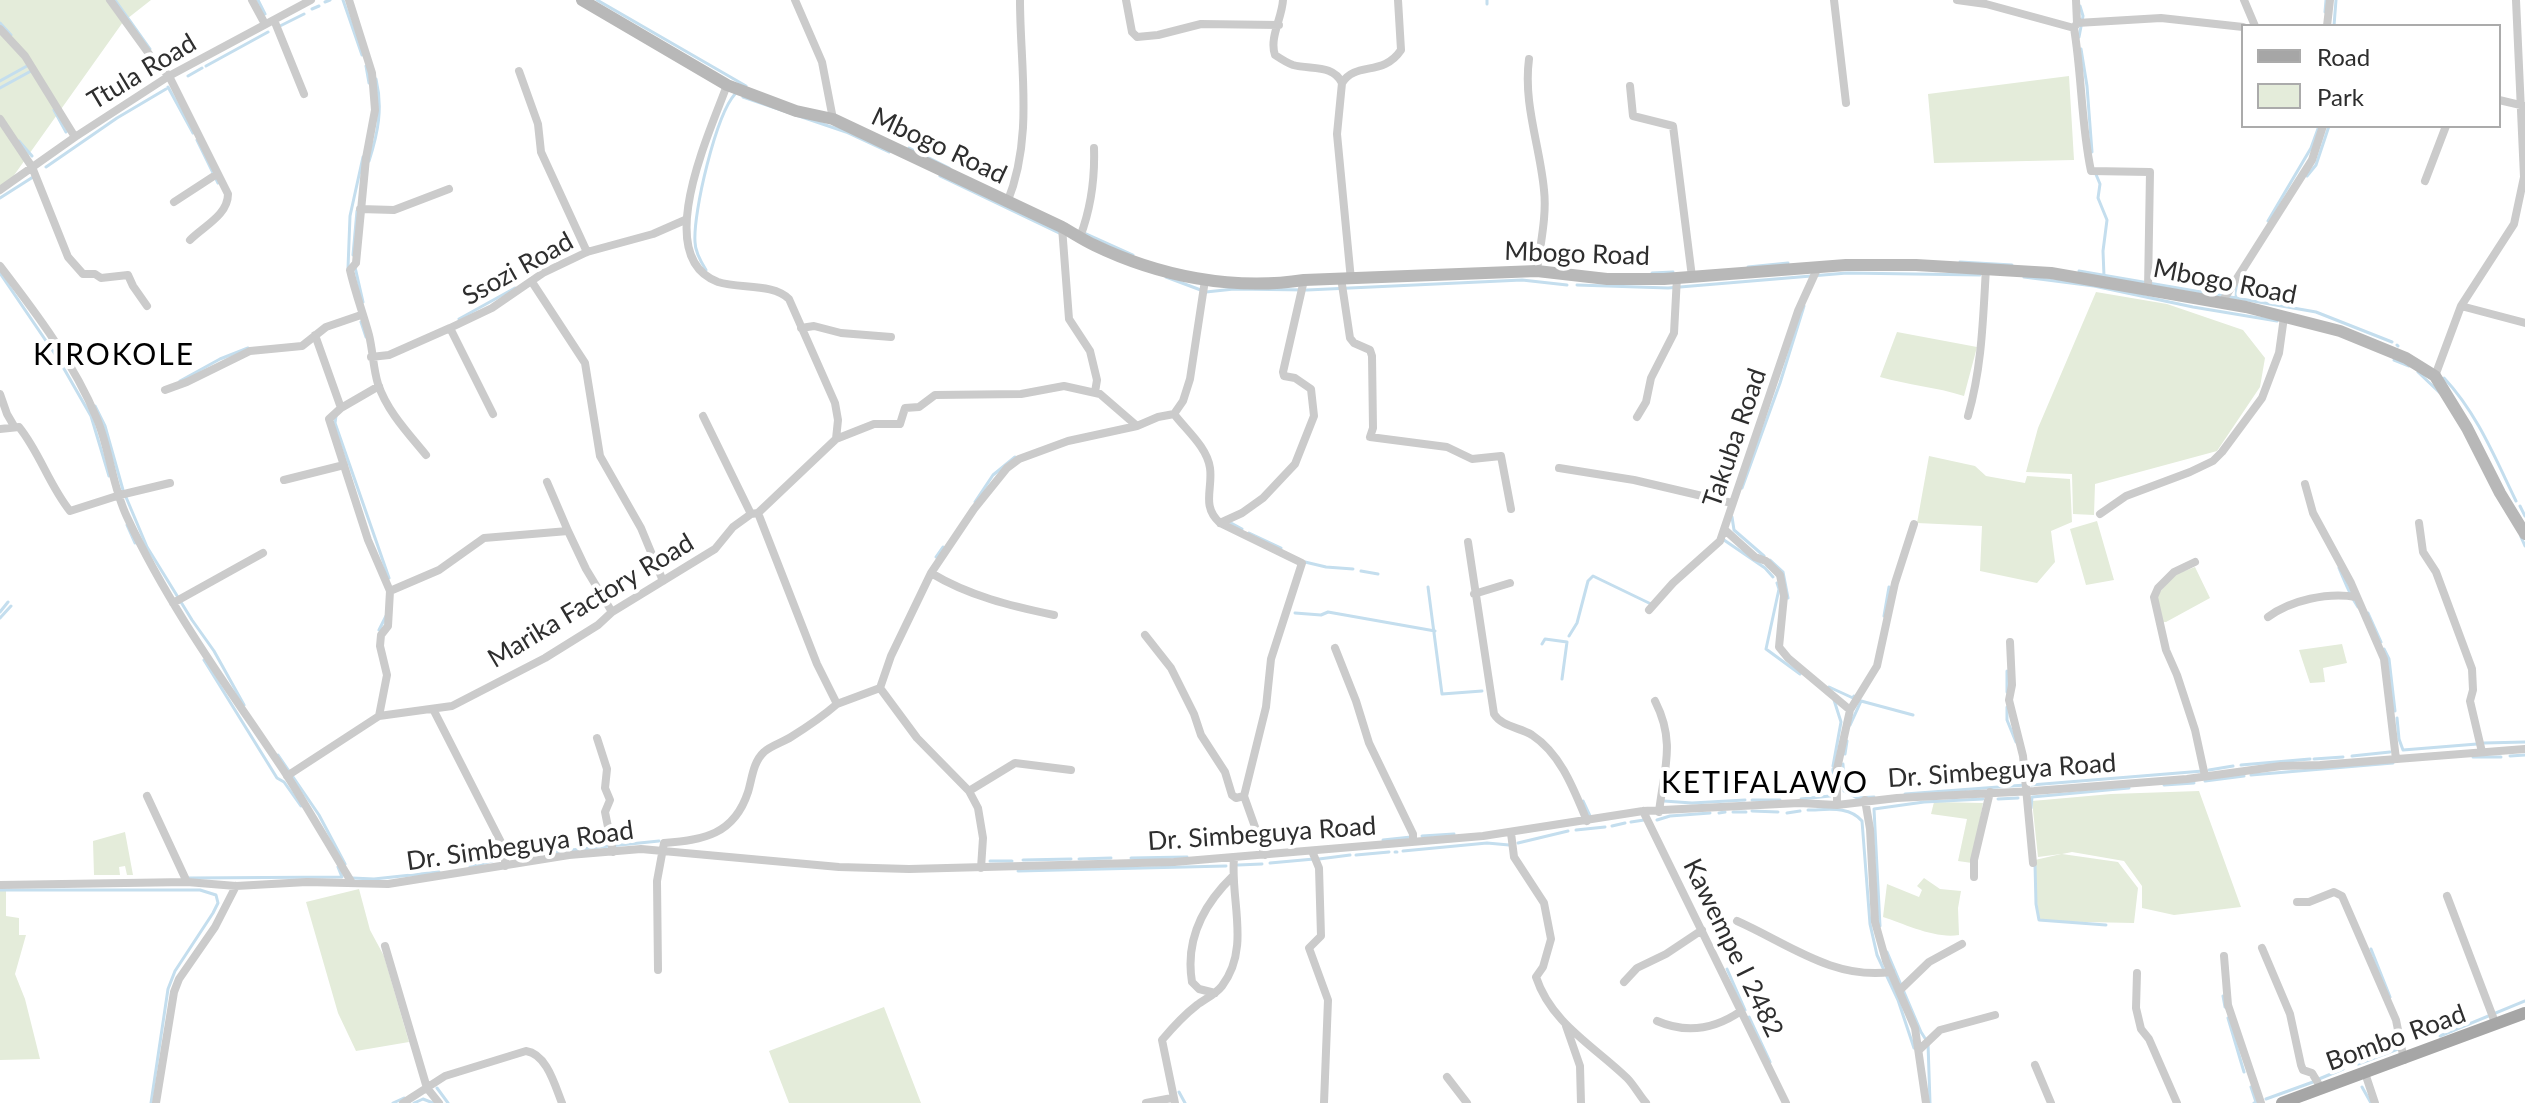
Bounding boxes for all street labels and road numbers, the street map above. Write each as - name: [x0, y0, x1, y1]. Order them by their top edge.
- street label: Ttula Road: [82, 27, 202, 117]
- street label: Mbogo Road: [866, 101, 1012, 191]
- street label: Ssozi Road: [457, 226, 579, 312]
- street label: Mbogo Road: [1504, 236, 1650, 272]
- street label: Mbogo Road: [2151, 253, 2299, 311]
- street label: Takuba Road: [1697, 364, 1773, 512]
- street label: Marika Factory Road: [482, 527, 700, 675]
- street label: Dr. Simbeguya Road: [1887, 747, 2117, 795]
- street label: Dr. Simbeguya Road: [1147, 810, 1377, 858]
- street label: Dr. Simbeguya Road: [404, 815, 636, 877]
- street label: Kawempe I 2482: [1676, 854, 1790, 1042]
- street label: Bombo Road: [2322, 998, 2470, 1078]

